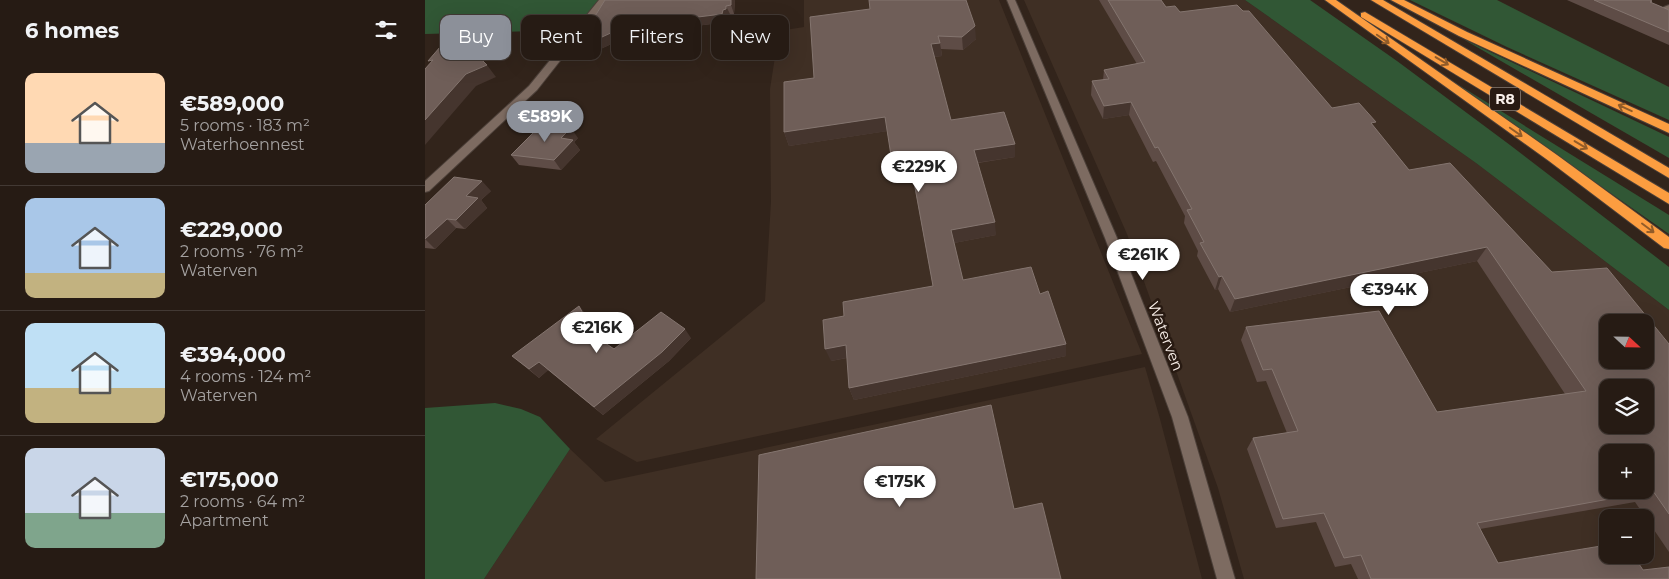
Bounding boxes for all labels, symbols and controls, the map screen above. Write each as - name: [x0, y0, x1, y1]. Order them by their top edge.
- chip: Buy: [440, 15, 511, 60]
- chip: Rent: [521, 15, 601, 60]
- chip: Filters: [611, 15, 701, 60]
- chip: New: [711, 15, 789, 60]
- icon: filters: [372, 16, 400, 44]
- text: 6 homes: [25, 18, 119, 43]
- one-way arrow: [1376, 34, 1390, 44]
- one-way arrow: [1434, 57, 1448, 67]
- road number: R8: [1490, 88, 1520, 110]
- text: €589,000: [180, 91, 284, 116]
- icon: home: [65, 93, 125, 153]
- pin: €589K: [510, 100, 580, 143]
- one-way arrow: [1618, 103, 1633, 113]
- text: €589K: [518, 107, 572, 126]
- text: 5 rooms · 183 m²: [180, 116, 310, 135]
- one-way arrow: [1509, 127, 1523, 137]
- text: Waterhoennest: [180, 135, 305, 154]
- one-way arrow: [1573, 140, 1587, 150]
- pin: €229K: [884, 150, 954, 193]
- text: €229K: [892, 157, 946, 176]
- text: €229,000: [180, 217, 283, 242]
- icon: home: [65, 218, 125, 278]
- one-way arrow: [1641, 223, 1655, 233]
- pin: €261K: [1108, 238, 1178, 281]
- text: 2 rooms · 76 m²: [180, 242, 304, 261]
- text: €261K: [1118, 245, 1168, 264]
- text: Waterven: [180, 261, 258, 280]
- pin: €394K: [1354, 274, 1424, 316]
- text: €394K: [1361, 280, 1417, 299]
- street label: Waterven: [1144, 299, 1188, 373]
- pin: €216K: [562, 312, 632, 354]
- north arrow: [1599, 314, 1654, 369]
- map controls: [1599, 314, 1654, 564]
- text: €216K: [572, 318, 622, 337]
- text: €394,000: [180, 342, 286, 367]
- icon: home: [65, 343, 125, 403]
- text: 4 rooms · 124 m²: [180, 367, 311, 386]
- button: layers: [1599, 379, 1654, 434]
- text: Waterven: [180, 386, 258, 405]
- button: +: [1599, 444, 1654, 499]
- pin: €175K: [865, 466, 935, 508]
- text: €175,000: [180, 467, 279, 492]
- icon: home: [65, 468, 125, 528]
- text: €175K: [875, 472, 925, 491]
- text: 2 rooms · 64 m²: [180, 492, 305, 511]
- button: −: [1599, 509, 1654, 564]
- text: Apartment: [180, 511, 269, 530]

